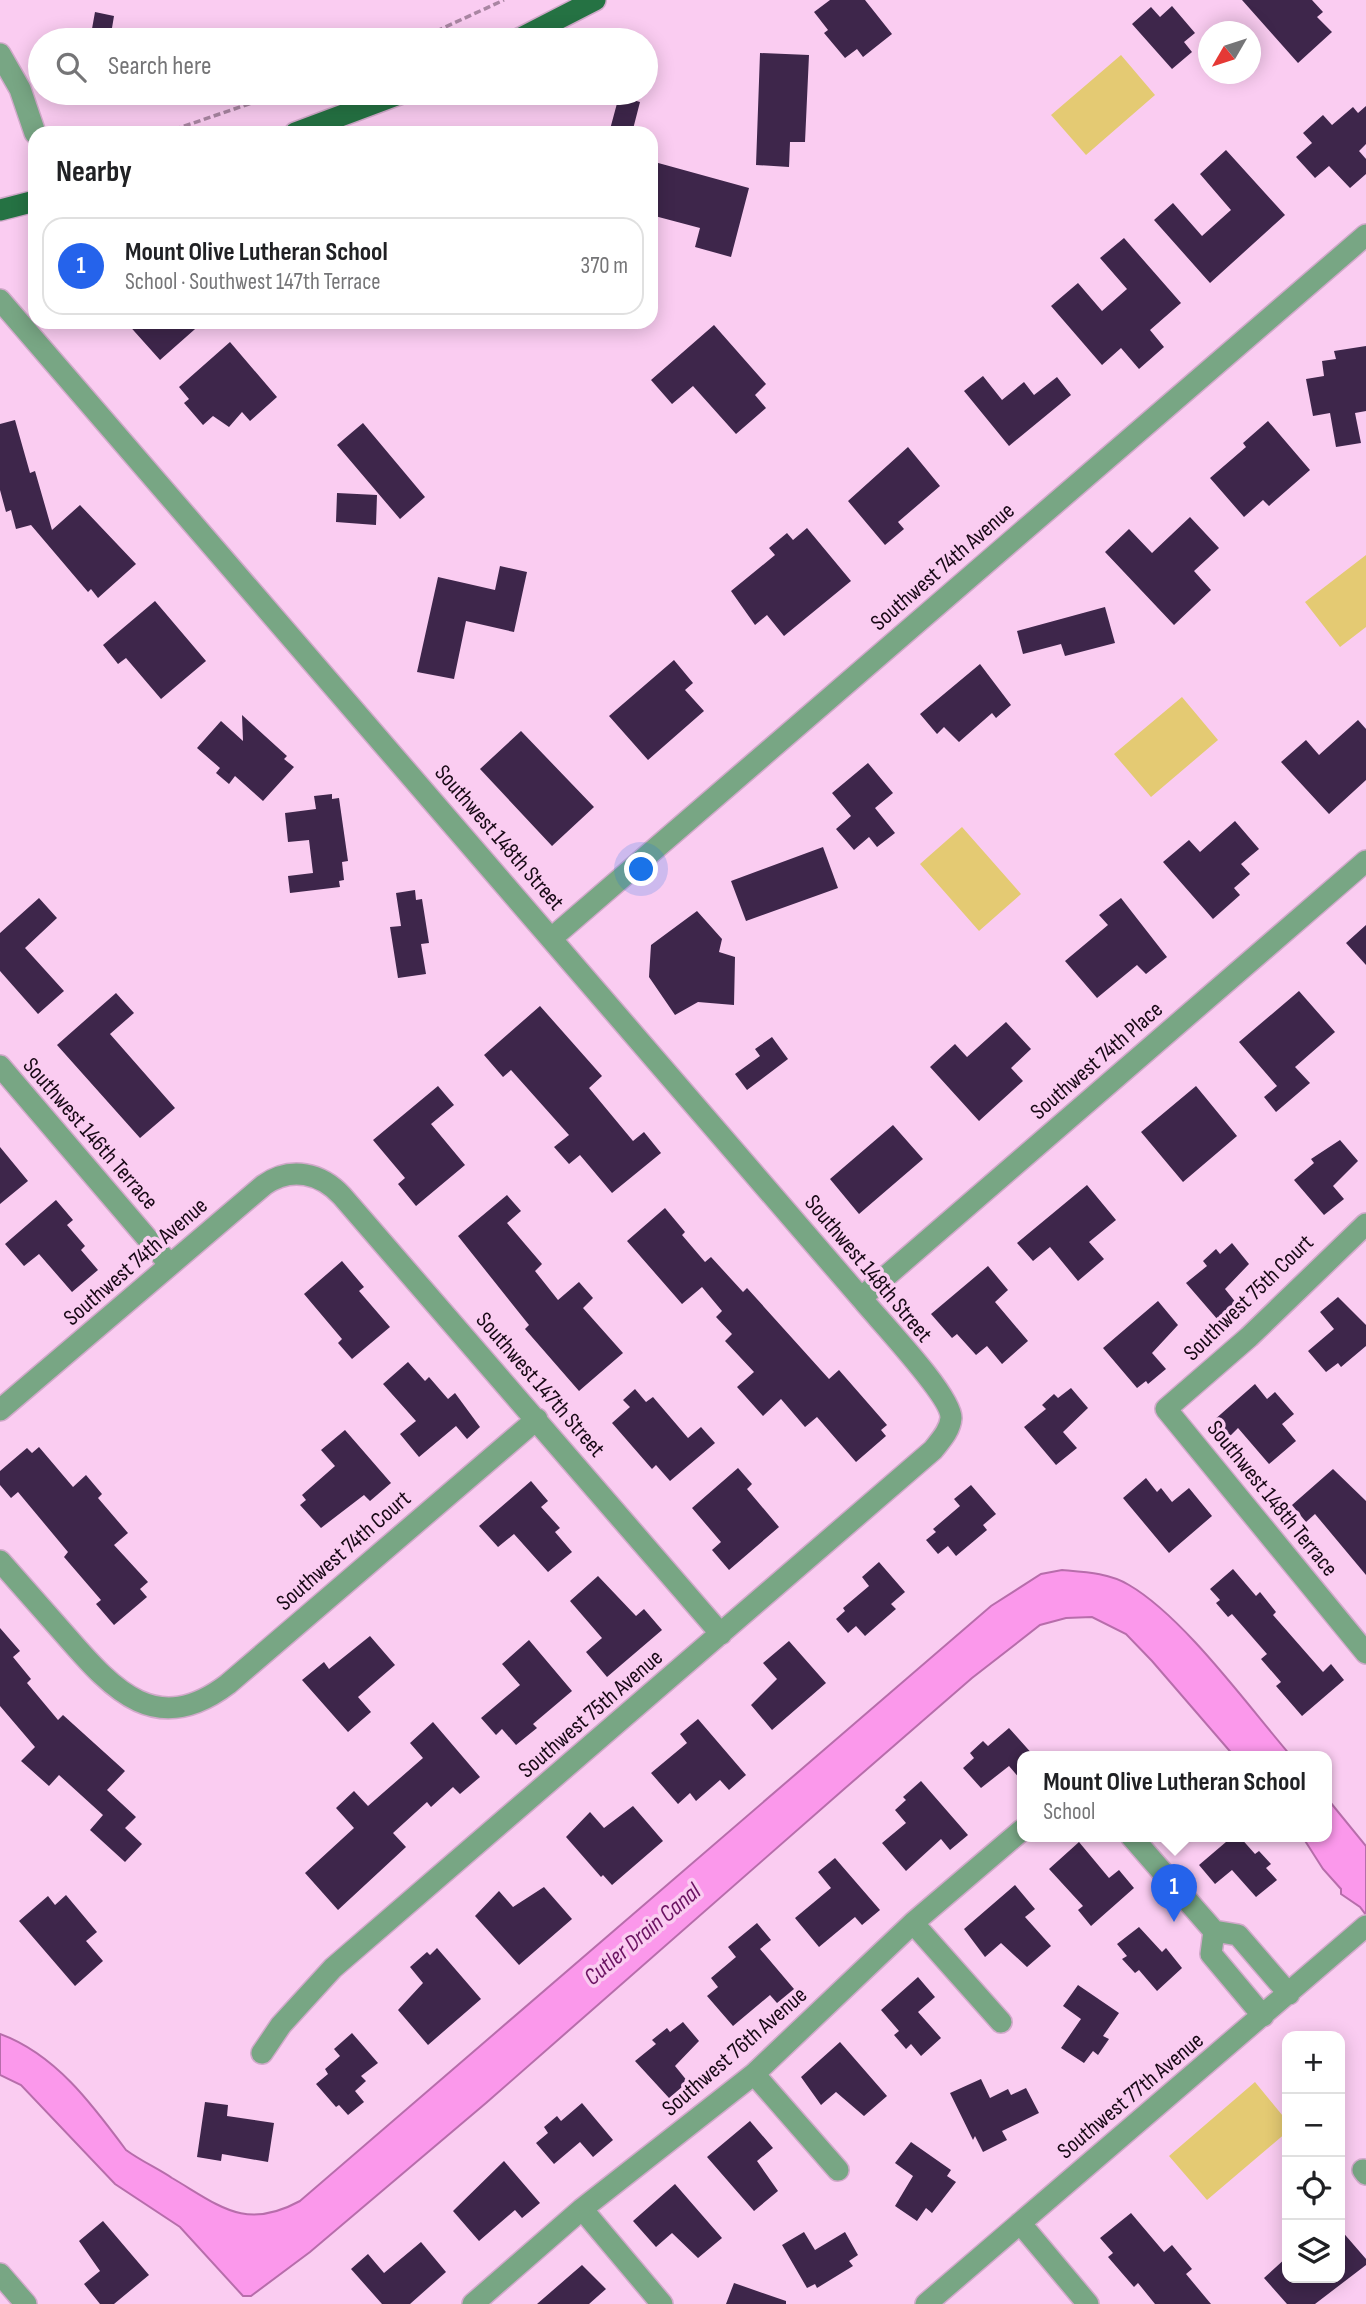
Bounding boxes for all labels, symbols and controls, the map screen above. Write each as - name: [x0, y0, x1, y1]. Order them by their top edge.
- north arrow: [1198, 21, 1261, 84]
- search box: [28, 28, 658, 105]
- icon: search: [52, 48, 90, 86]
- text: Search here: [108, 51, 211, 82]
- text: Nearby: [56, 154, 132, 190]
- text: Mount Olive Lutheran School: [125, 237, 388, 268]
- text: 1: [76, 252, 86, 280]
- text: 370 m: [581, 252, 628, 280]
- text: School · Southwest 147th Terrace: [125, 268, 381, 296]
- street label: Southwest 74th Avenue: [865, 497, 1020, 637]
- street label: Southwest 148th Street: [428, 759, 570, 916]
- your location: [624, 852, 658, 886]
- street label: Southwest 74th Place: [1025, 996, 1169, 1126]
- street label: Southwest 146th Terrace: [17, 1052, 164, 1215]
- street label: Southwest 148th Street: [798, 1189, 938, 1348]
- street label: Southwest 74th Avenue: [58, 1192, 213, 1332]
- street label: Southwest 75th Court: [1178, 1229, 1319, 1367]
- street label: Southwest 147th Street: [470, 1306, 611, 1463]
- street label: Southwest 148th Terrace: [1201, 1415, 1344, 1582]
- street label: Southwest 74th Court: [271, 1485, 417, 1617]
- street label: Southwest 75th Avenue: [513, 1643, 669, 1784]
- popup: [1017, 1751, 1332, 1842]
- text: Mount Olive Lutheran School: [1043, 1767, 1306, 1798]
- text: School: [1043, 1798, 1095, 1826]
- pin: 1: [1151, 1864, 1197, 1922]
- water label: Cutler Drain Canal: [578, 1877, 707, 1992]
- street label: Southwest 76th Avenue: [656, 1981, 813, 2122]
- street label: Southwest 77th Avenue: [1052, 2026, 1209, 2165]
- map controls: [1282, 2031, 1345, 2283]
- button: +: [1282, 2031, 1345, 2094]
- button: −: [1282, 2094, 1345, 2157]
- button: locate: [1282, 2157, 1345, 2220]
- button: layers: [1282, 2220, 1345, 2283]

